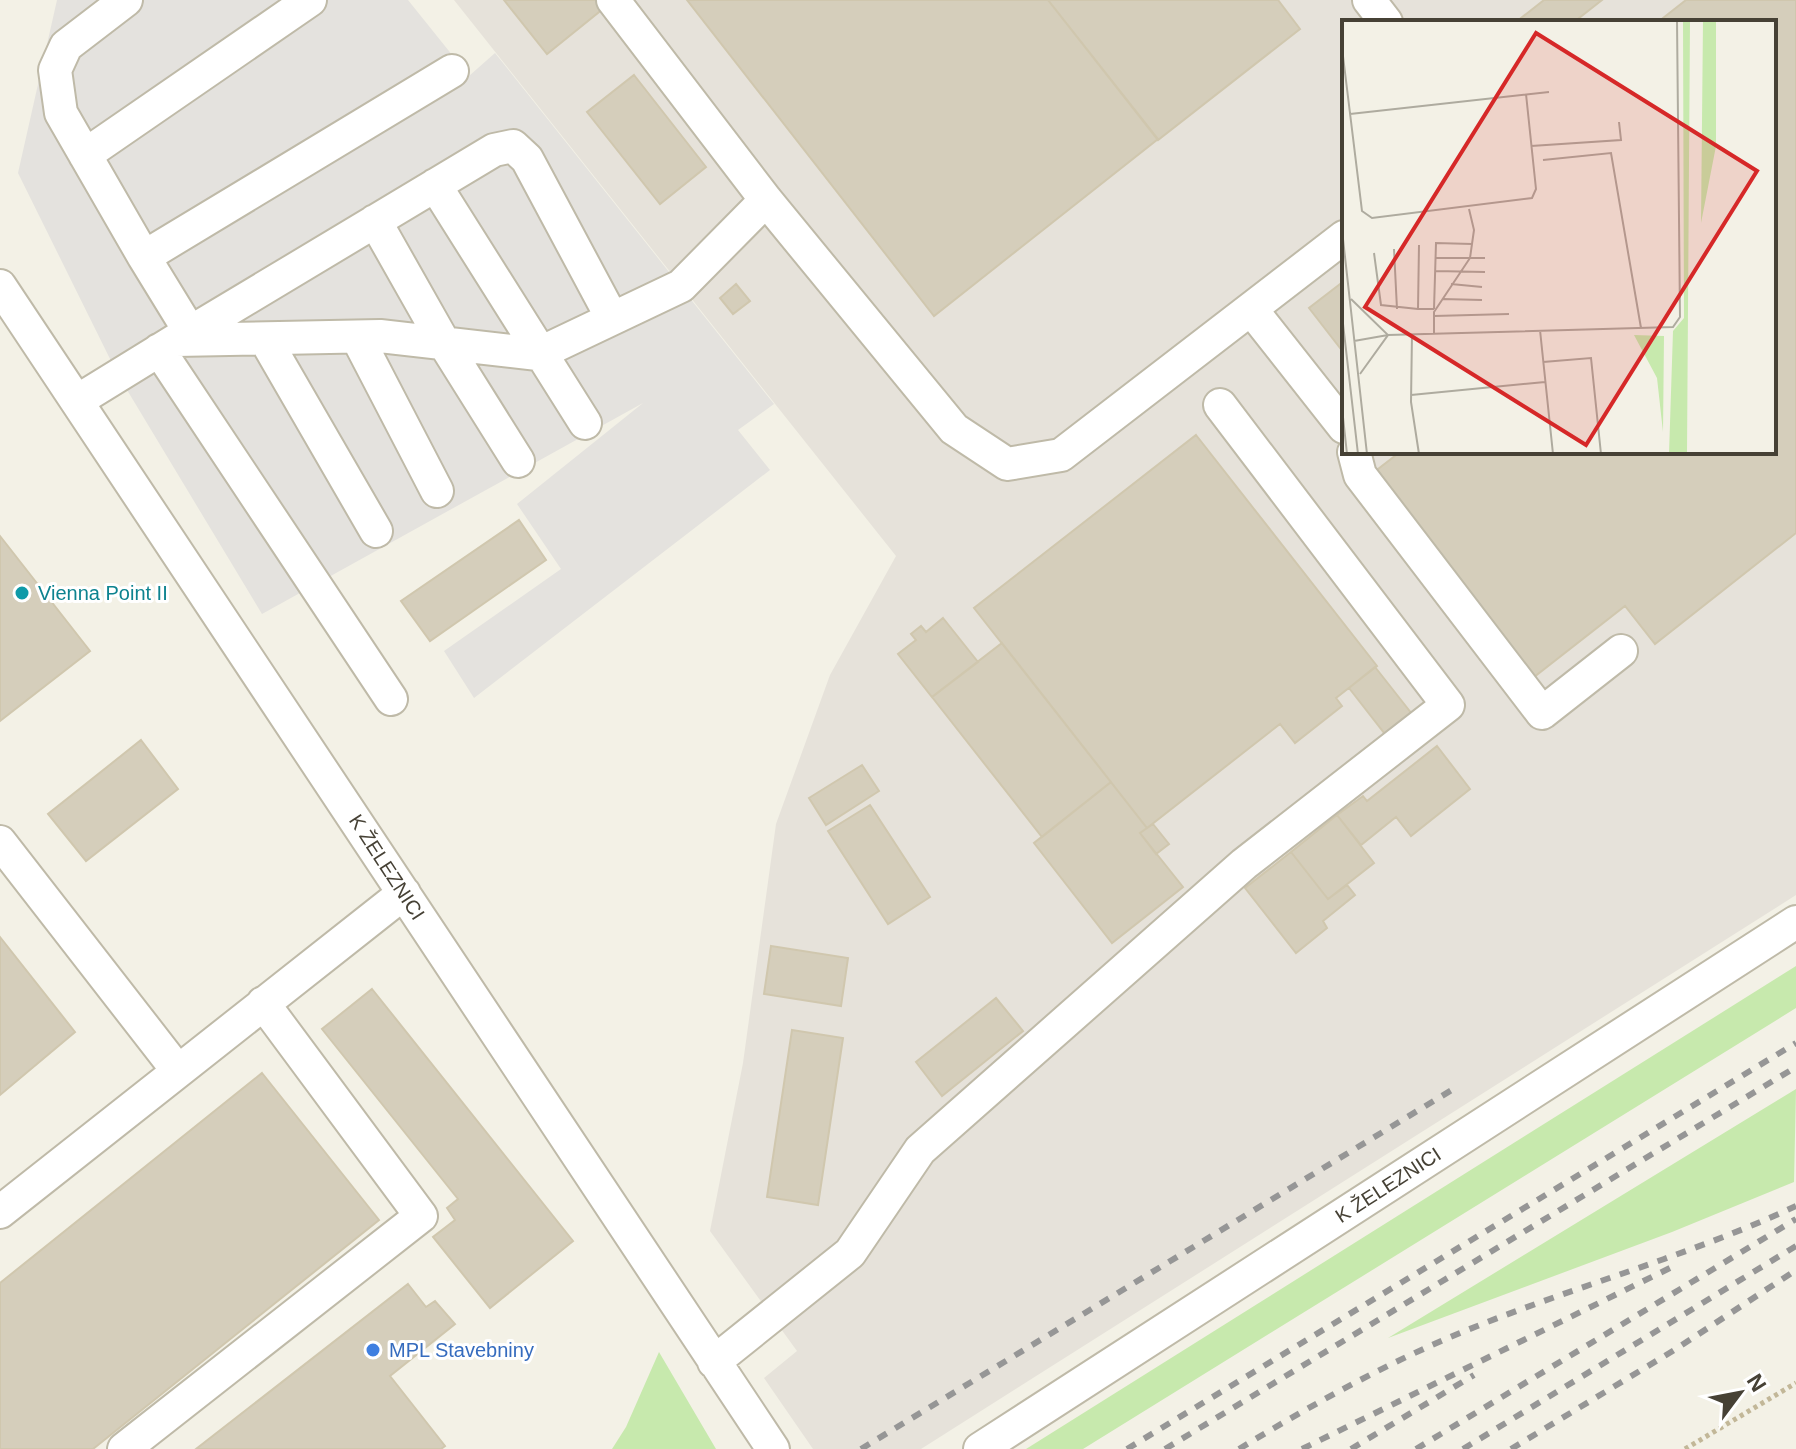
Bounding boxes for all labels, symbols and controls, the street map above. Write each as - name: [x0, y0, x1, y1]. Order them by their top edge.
- inset map: [1342, 20, 1776, 454]
- place label: Vienna Point II: [38, 582, 168, 604]
- marker: Vienna Point II: [13, 584, 31, 602]
- street label: K ŽELEZNICI: [345, 810, 429, 924]
- street label: K ŽELEZNICI: [1331, 1143, 1445, 1227]
- place label: MPL Stavebniny: [389, 1339, 534, 1361]
- marker: MPL Stavebniny: [364, 1341, 382, 1359]
- north arrow: [1700, 1353, 1780, 1433]
- text: N: [1742, 1369, 1771, 1396]

